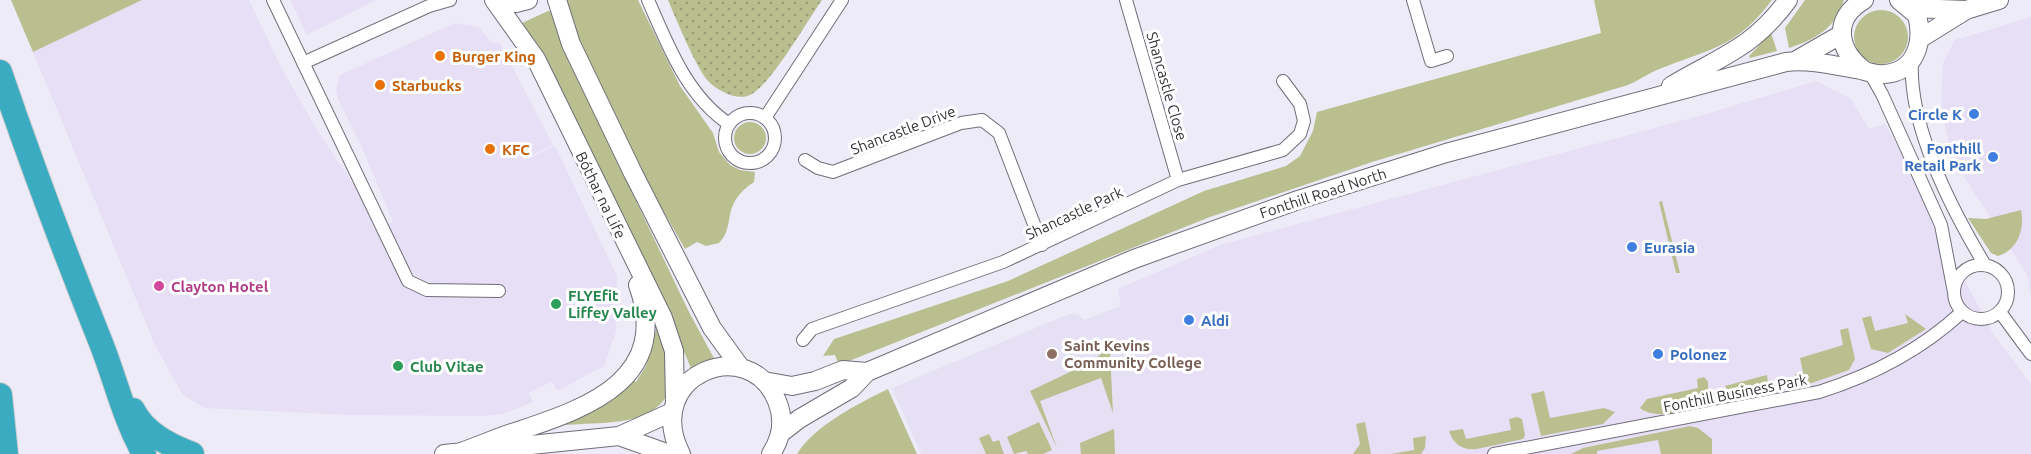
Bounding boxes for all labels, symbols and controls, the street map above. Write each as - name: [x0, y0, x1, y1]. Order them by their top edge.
- street label: Shancastle Close: [1143, 30, 1191, 142]
- place label: Burger King: [452, 48, 536, 65]
- marker: Burger King: [433, 49, 447, 63]
- place label: Starbucks: [392, 77, 462, 94]
- marker: Starbucks: [373, 78, 387, 92]
- street label: Shancastle Drive: [848, 102, 958, 158]
- place label: Circle K: [1908, 106, 1962, 123]
- marker: Circle K: [1967, 107, 1981, 121]
- place label: Fonthill Retail Park: [1904, 140, 1982, 174]
- place label: KFC: [502, 141, 530, 158]
- marker: KFC: [483, 142, 497, 156]
- street label: Bóthar na Life: [573, 149, 629, 241]
- marker: Fonthill Retail Park: [1986, 150, 2000, 164]
- street label: Fonthill Road North: [1257, 164, 1389, 222]
- street label: Shancastle Park: [1023, 183, 1126, 243]
- place label: Eurasia: [1644, 239, 1695, 256]
- marker: Eurasia: [1625, 240, 1639, 254]
- place label: Clayton Hotel: [171, 278, 269, 295]
- marker: Clayton Hotel: [152, 279, 166, 293]
- place label: FLYEfit Liffey Valley: [568, 287, 657, 321]
- marker: FLYEfit Liffey Valley: [549, 297, 563, 311]
- place label: Aldi: [1201, 312, 1229, 329]
- marker: Aldi: [1182, 313, 1196, 327]
- place label: Saint Kevins Community College: [1064, 337, 1202, 371]
- place label: Polonez: [1670, 346, 1727, 363]
- marker: Saint Kevins Community College: [1045, 347, 1059, 361]
- marker: Polonez: [1651, 347, 1665, 361]
- place label: Club Vitae: [410, 358, 484, 375]
- marker: Club Vitae: [391, 359, 405, 373]
- street label: Fonthill Business Park: [1662, 371, 1809, 415]

